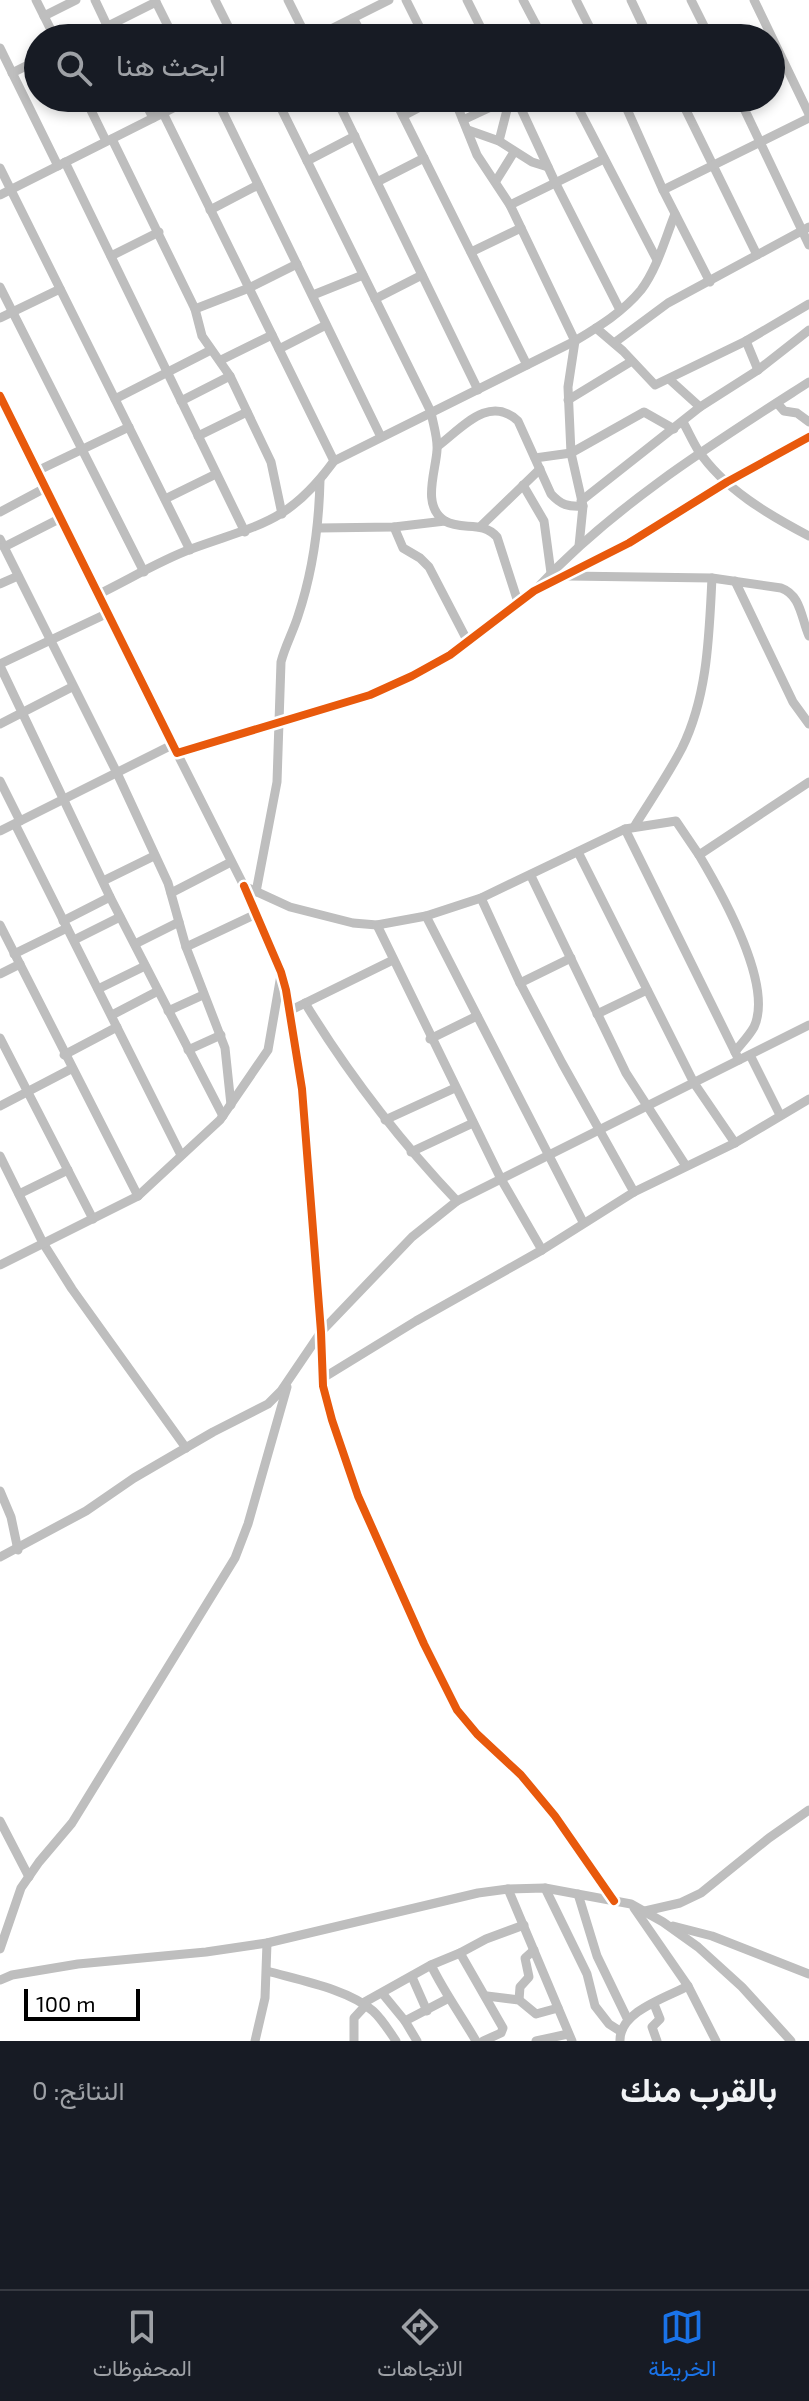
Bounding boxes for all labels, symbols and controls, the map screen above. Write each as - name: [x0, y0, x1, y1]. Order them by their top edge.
- search box: [24, 24, 785, 112]
- icon: search: [52, 46, 96, 90]
- text: ابحث هنا: [116, 46, 226, 82]
- scale bar: [24, 1985, 140, 2021]
- text: 100 m: [36, 1990, 95, 2016]
- text: بالقرب منك: [620, 2068, 777, 2109]
- text: النتائج: 0: [32, 2074, 125, 2105]
- tab: المحفوظات: [93, 2305, 192, 2388]
- tab: الاتجاهات: [377, 2305, 463, 2388]
- tab: الخريطة: [648, 2305, 716, 2388]

